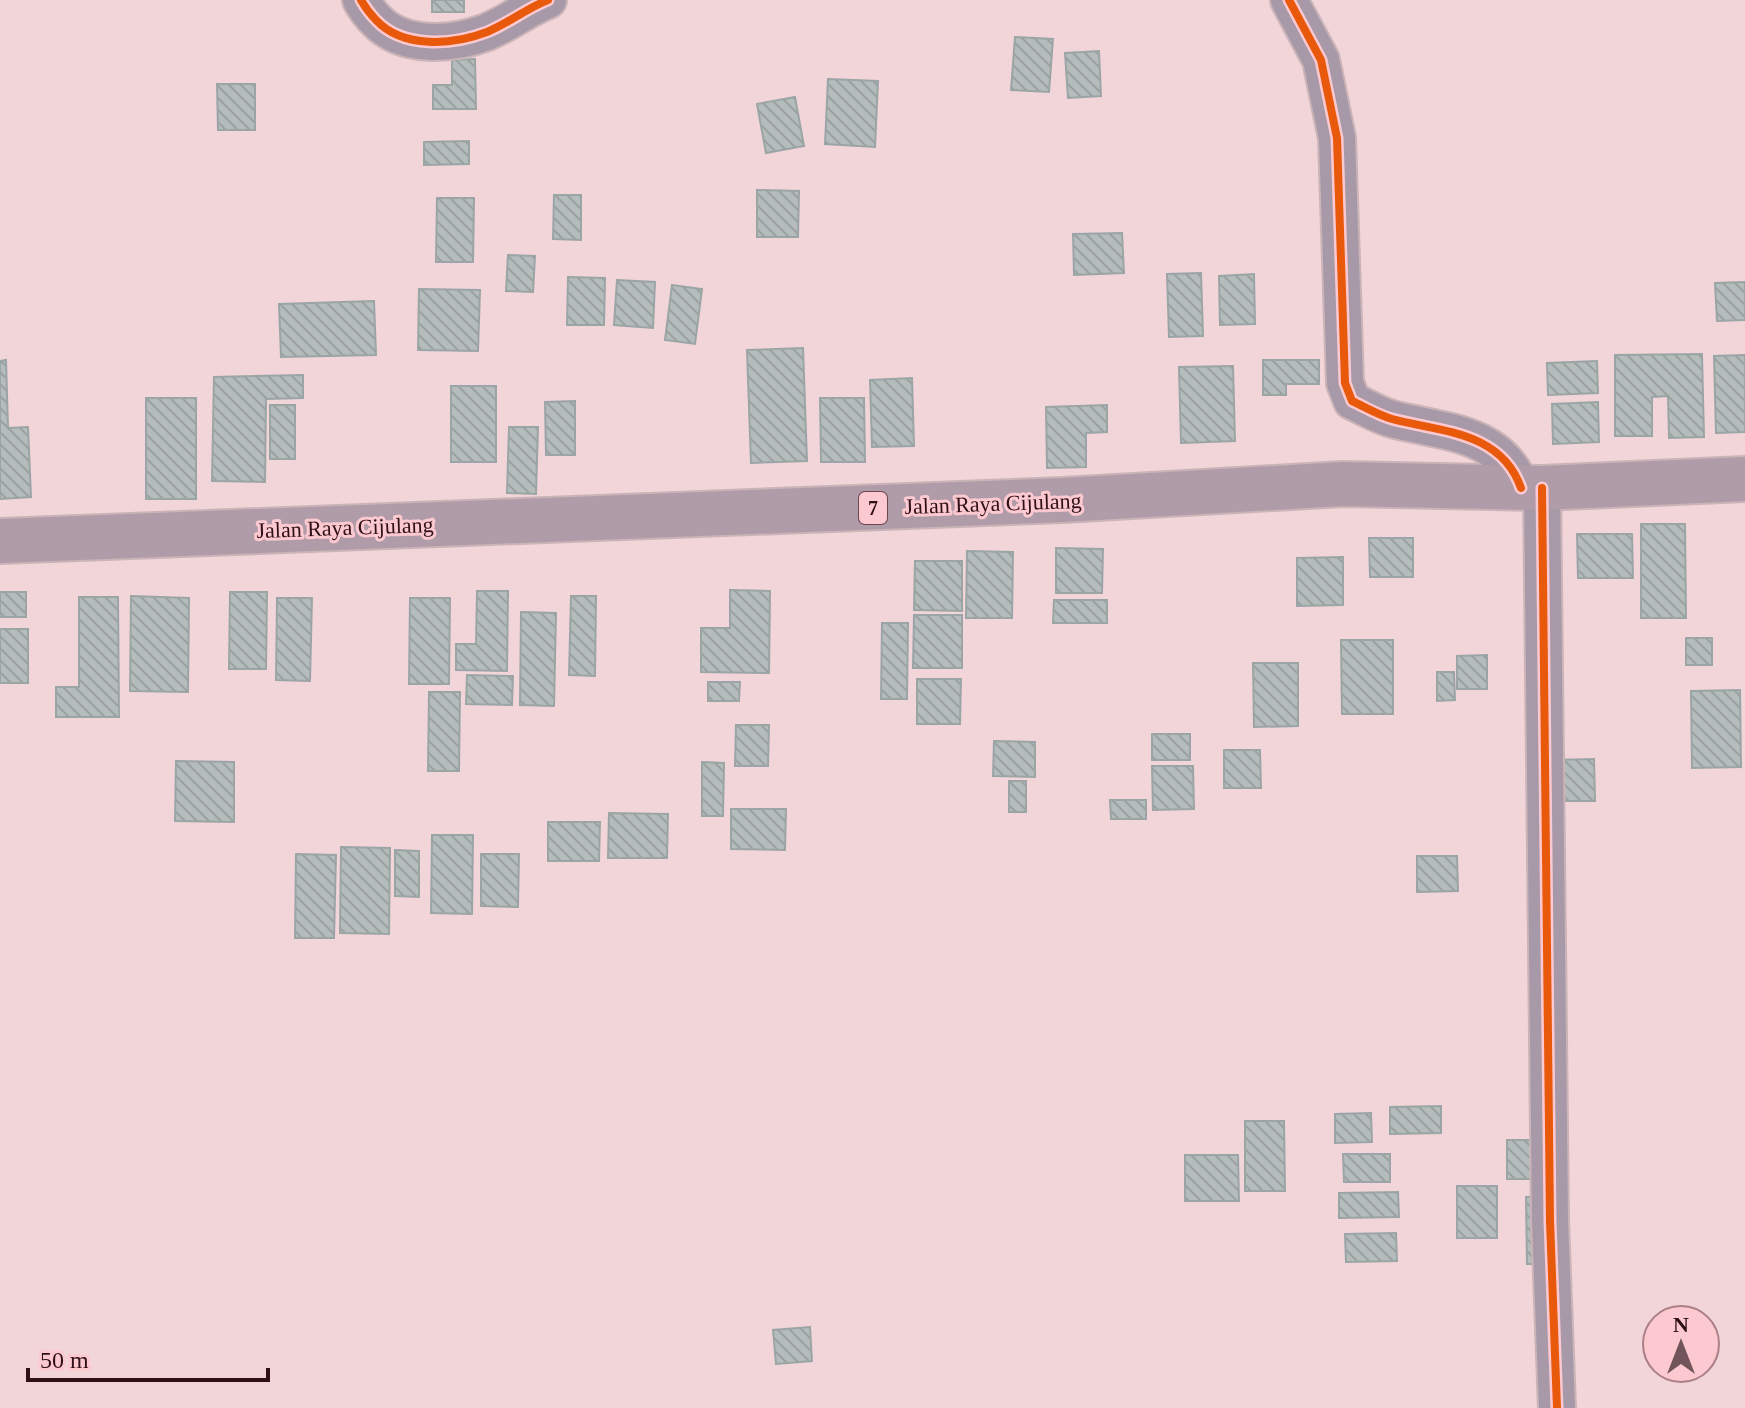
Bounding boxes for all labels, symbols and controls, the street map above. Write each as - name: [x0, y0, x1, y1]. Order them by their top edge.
- street label: Jalan Raya Cijulang: [904, 488, 1082, 519]
- road number: 7: [859, 492, 887, 524]
- street label: Jalan Raya Cijulang: [256, 512, 434, 543]
- north arrow: [1641, 1304, 1721, 1384]
- text: N: [1673, 1312, 1689, 1337]
- scale bar: [28, 1332, 268, 1382]
- text: 50 m: [40, 1347, 89, 1373]

